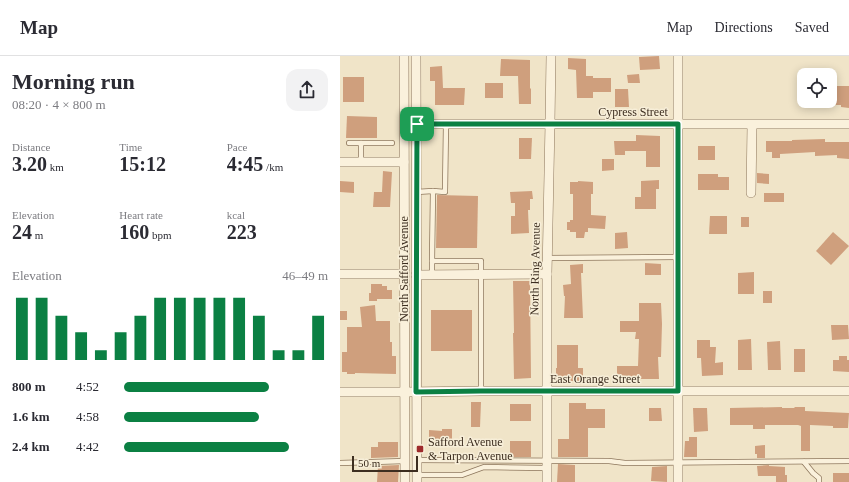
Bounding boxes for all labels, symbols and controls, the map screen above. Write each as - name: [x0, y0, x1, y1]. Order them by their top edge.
- text: Map: [20, 17, 58, 38]
- text: Map: [667, 20, 692, 35]
- text: Directions: [714, 20, 773, 35]
- text: Saved: [795, 20, 829, 35]
- map controls: [797, 68, 837, 108]
- button: locate: [797, 68, 837, 108]
- text: Morning run: [12, 69, 135, 94]
- button: share: [286, 69, 328, 111]
- text: 08:20 · 4 × 800 m: [12, 97, 106, 112]
- street label: Cypress Street: [598, 105, 668, 119]
- pin: [400, 107, 434, 141]
- icon: arrive: [406, 113, 428, 135]
- text: Distance: [12, 141, 50, 153]
- text: Time: [119, 141, 142, 153]
- text: Pace: [227, 141, 247, 153]
- text: 3.20: [12, 153, 47, 175]
- text: 15:12: [119, 153, 166, 175]
- text: 4:45: [227, 153, 263, 175]
- text: km: [47, 161, 64, 173]
- text: /km: [263, 161, 283, 173]
- text: Elevation: [12, 209, 54, 221]
- text: Heart rate: [119, 209, 163, 221]
- text: kcal: [227, 209, 245, 221]
- street label: North Safford Avenue: [397, 216, 411, 322]
- text: 24: [12, 221, 32, 243]
- text: 160: [119, 221, 149, 243]
- text: 223: [227, 221, 257, 243]
- street label: North Ring Avenue: [527, 222, 543, 316]
- text: m: [32, 229, 43, 241]
- text: bpm: [149, 229, 172, 241]
- text: Elevation: [12, 268, 62, 283]
- text: 46–49 m: [282, 268, 328, 283]
- street label: East Orange Street: [550, 372, 641, 386]
- text: 800 m: [12, 379, 46, 394]
- text: 4:52: [76, 379, 99, 394]
- text: 1.6 km: [12, 409, 50, 424]
- text: 4:58: [76, 409, 99, 424]
- place label: Safford Avenue & Tarpon Avenue: [428, 435, 513, 463]
- text: 2.4 km: [12, 439, 50, 454]
- text: 4:42: [76, 439, 99, 454]
- marker: Safford Avenue & Tarpon Avenue: [415, 444, 425, 454]
- scale bar: [352, 454, 418, 473]
- text: 50 m: [358, 457, 380, 469]

